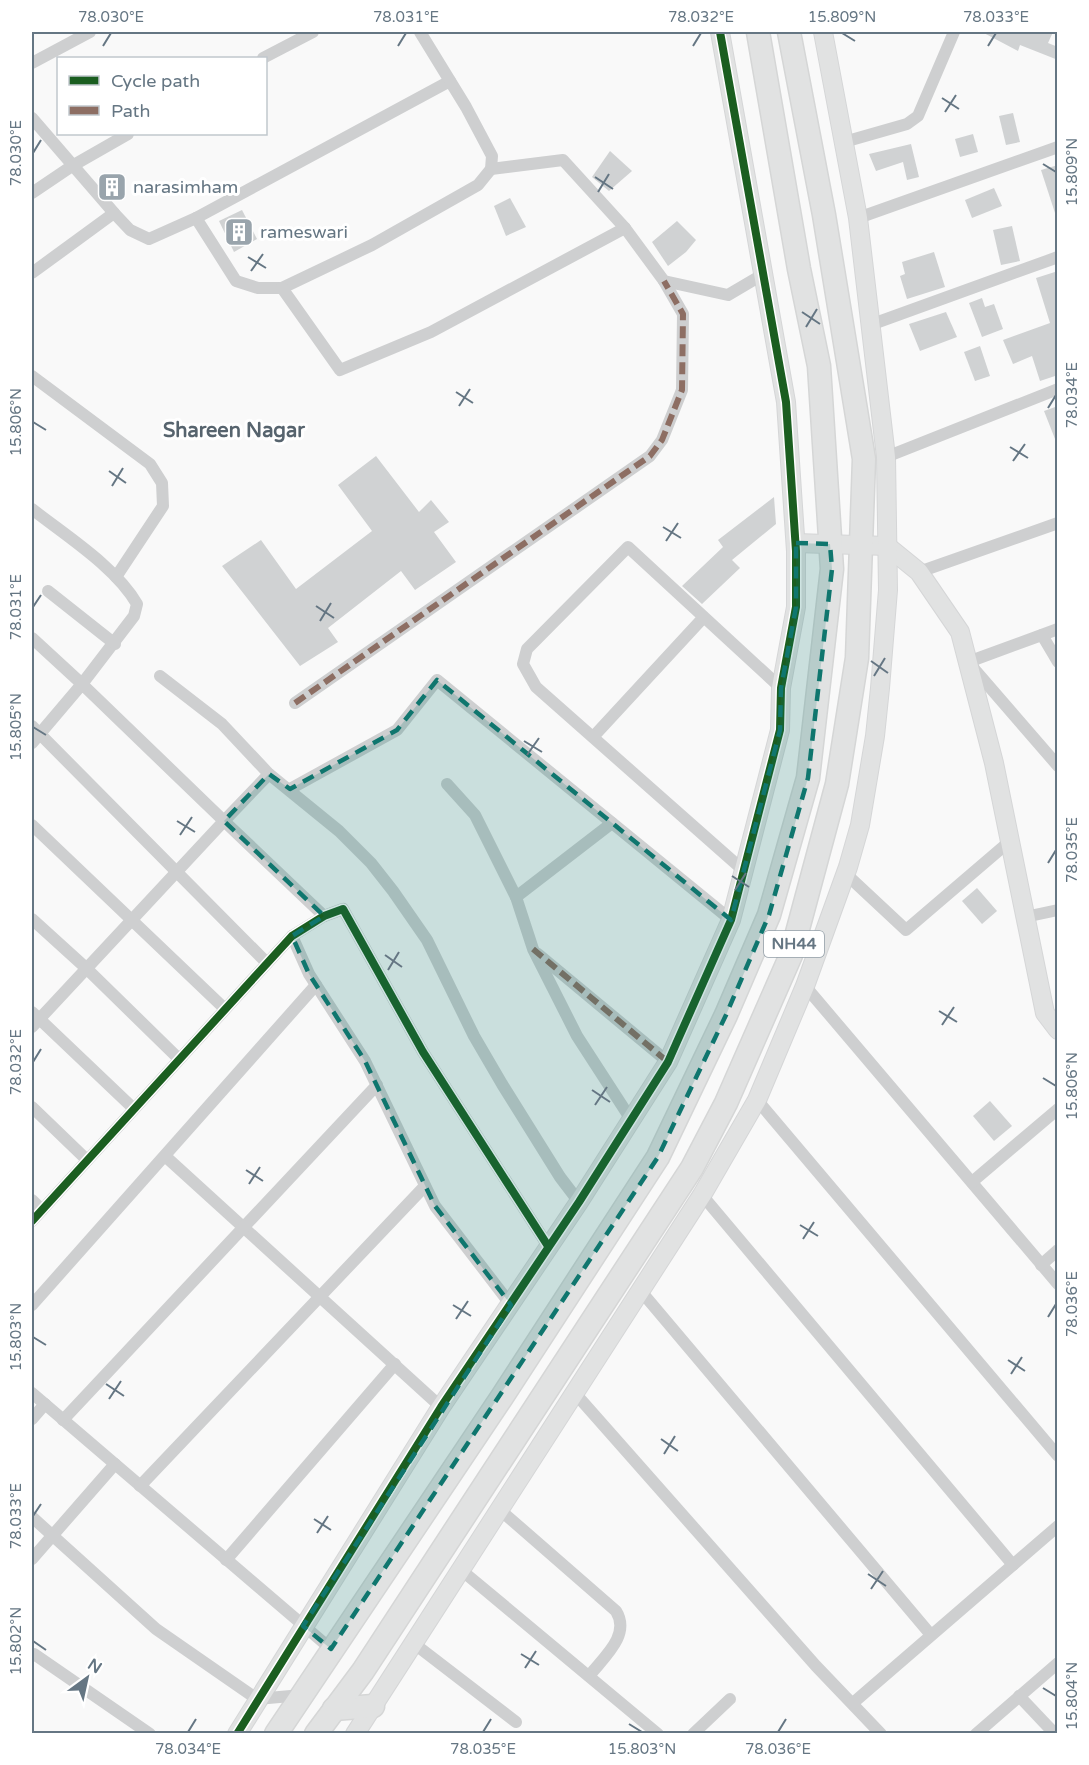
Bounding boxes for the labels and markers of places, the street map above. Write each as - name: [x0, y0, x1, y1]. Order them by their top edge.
- building icon: narasimham: [96, 171, 128, 203]
- place label: narasimham: [133, 176, 238, 198]
- building icon: rameswari: [223, 216, 255, 248]
- place label: rameswari: [260, 221, 348, 243]

